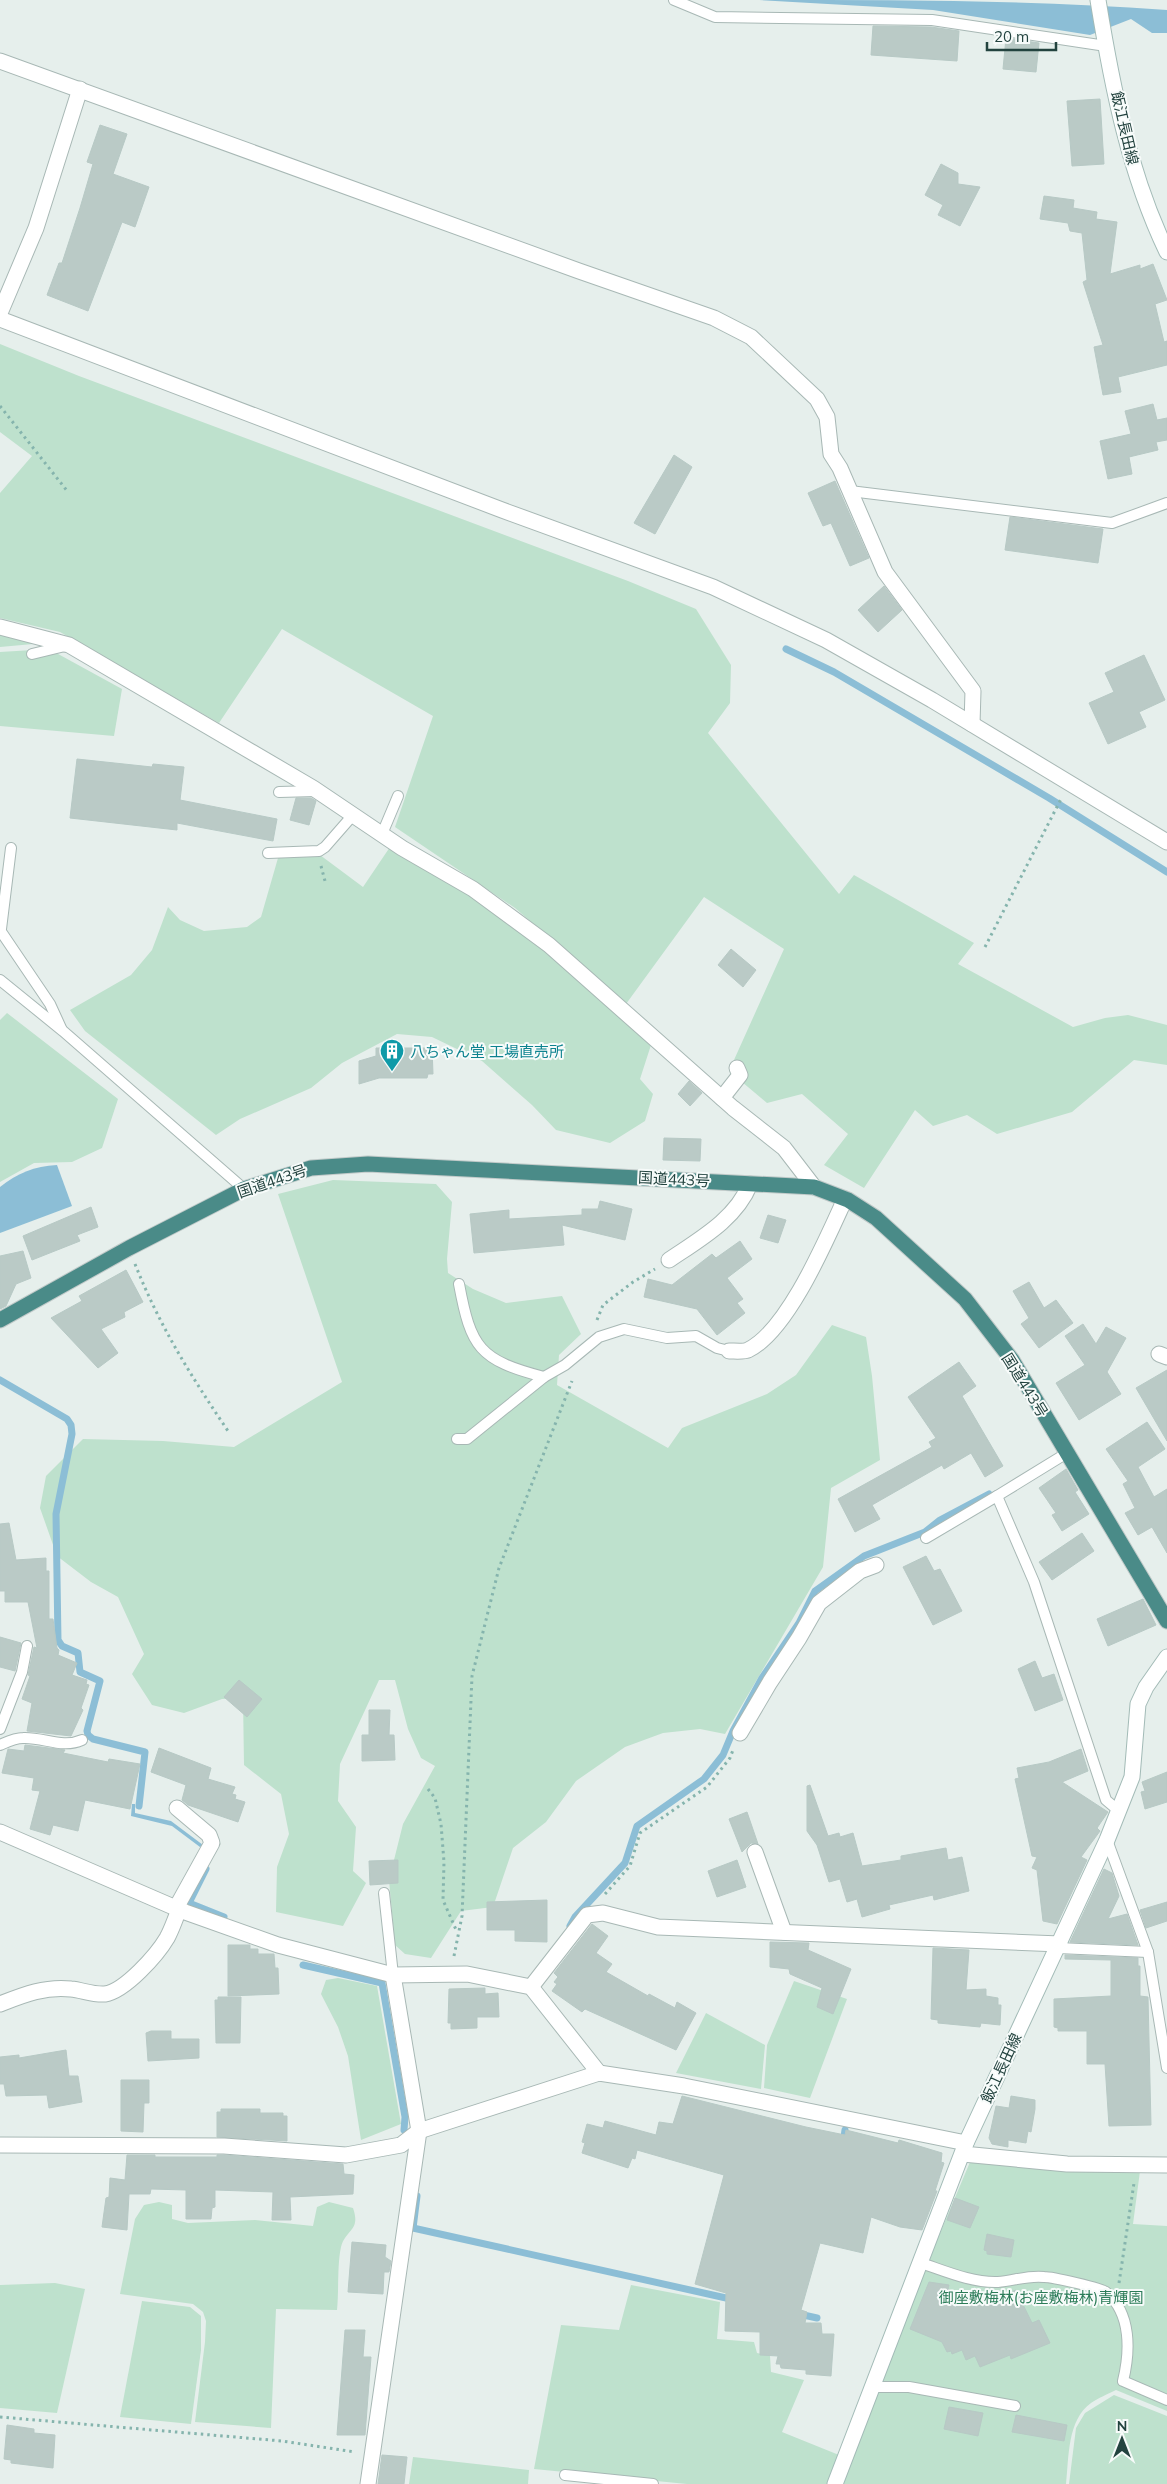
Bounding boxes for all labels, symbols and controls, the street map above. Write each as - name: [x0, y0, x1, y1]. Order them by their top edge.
- scale bar: [987, 20, 1056, 52]
- text: 20 m: [994, 27, 1029, 46]
- street label: 飯江長田線: [1107, 89, 1143, 167]
- building icon: 八ちゃん堂 工場直売所: [379, 1038, 405, 1072]
- place label: 八ちゃん堂 工場直売所: [410, 1042, 564, 1061]
- street label: 国道443号: [235, 1160, 309, 1202]
- street label: 国道443号: [638, 1168, 710, 1190]
- street label: 国道443号: [998, 1349, 1052, 1421]
- street label: 飯江長田線: [977, 2030, 1025, 2106]
- park label: 御座敷梅林(お座敷梅林)青輝園: [939, 2288, 1143, 2307]
- north arrow: [1097, 2414, 1147, 2464]
- text: N: [1117, 2417, 1127, 2435]

